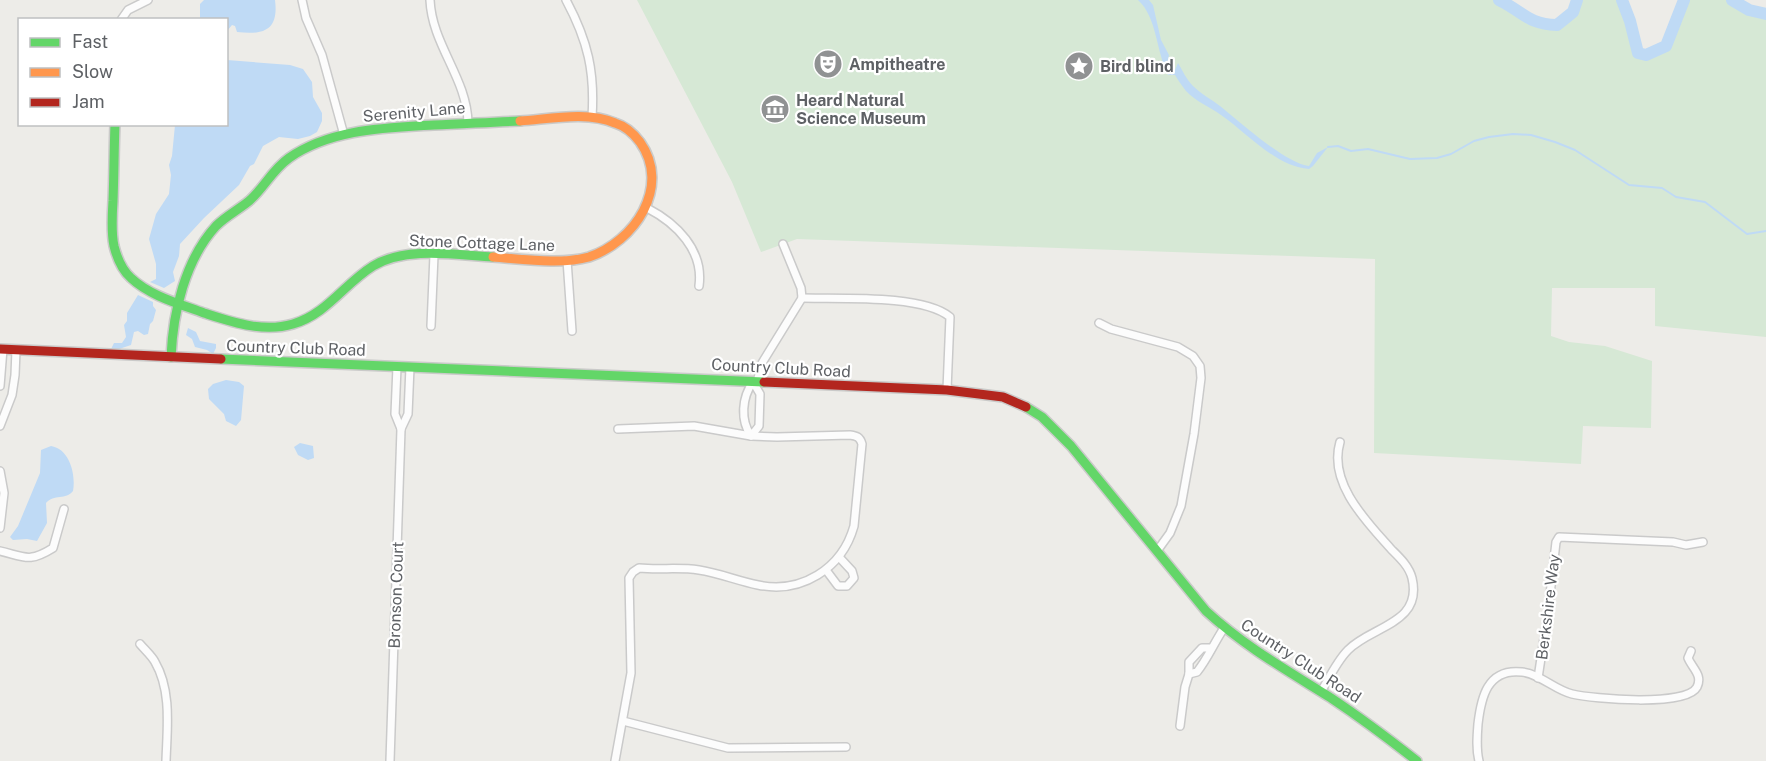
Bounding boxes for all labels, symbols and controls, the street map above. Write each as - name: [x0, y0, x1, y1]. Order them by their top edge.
- legend: [18, 18, 228, 126]
- text: Fast: [72, 31, 108, 52]
- theatre icon: Ampitheatre: [812, 48, 844, 80]
- place icon: Bird blind: [1063, 50, 1095, 82]
- place label: Ampitheatre: [849, 55, 946, 74]
- place label: Bird blind: [1100, 57, 1174, 76]
- text: Slow: [72, 61, 113, 82]
- text: Jam: [72, 91, 105, 112]
- place label: Heard Natural Science Museum: [796, 91, 926, 128]
- museum icon: Heard Natural Science Museum: [759, 93, 791, 125]
- street label: Serenity Lane: [362, 98, 466, 126]
- street label: Stone Cottage Lane: [409, 231, 555, 255]
- street label: Country Club Road: [226, 336, 366, 360]
- street label: Country Club Road: [711, 355, 851, 381]
- street label: Bronson Court: [385, 541, 407, 649]
- street label: Berkshire Way: [1532, 553, 1564, 661]
- street label: Country Club Road: [1237, 615, 1365, 707]

